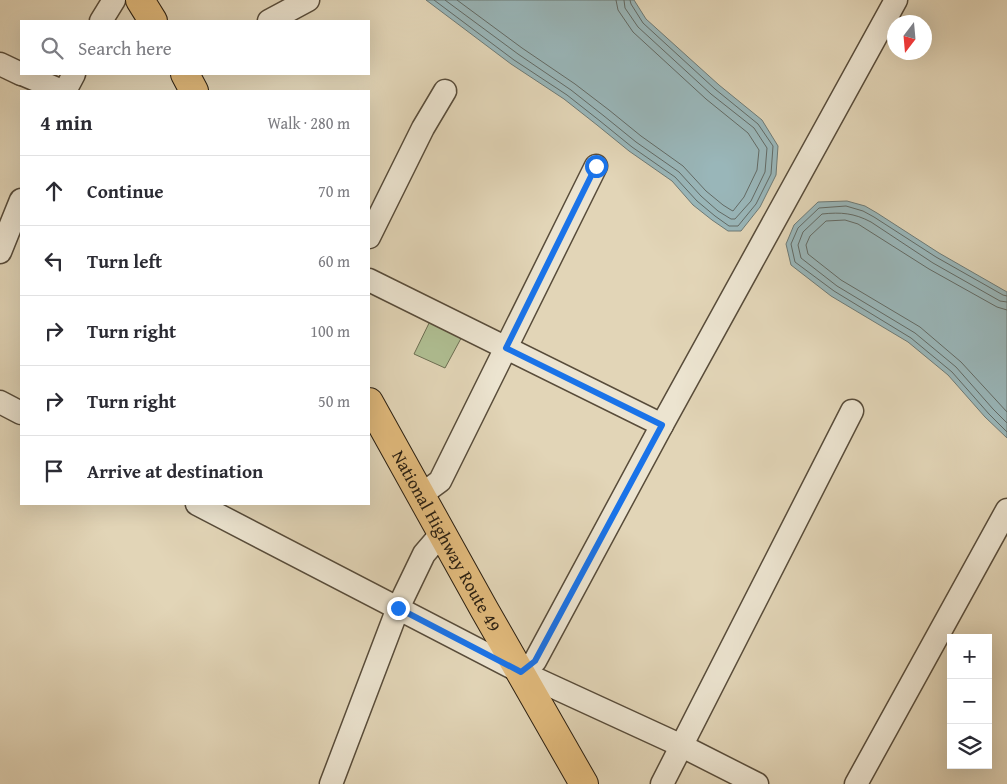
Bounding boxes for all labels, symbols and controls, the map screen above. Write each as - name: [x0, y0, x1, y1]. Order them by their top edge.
- north arrow: [887, 15, 932, 60]
- search box: [20, 20, 370, 75]
- icon: search: [38, 34, 66, 62]
- text: Search here: [78, 34, 172, 62]
- text: 4 min: [40, 107, 92, 138]
- text: Walk · 280 m: [267, 111, 350, 135]
- route start: [585, 155, 608, 178]
- icon: ahead: [40, 177, 68, 205]
- text: Continue: [87, 177, 164, 205]
- text: 70 m: [318, 179, 350, 203]
- icon: left: [40, 247, 68, 275]
- text: Turn left: [87, 247, 162, 275]
- text: 60 m: [318, 249, 350, 273]
- icon: right: [40, 317, 68, 345]
- text: Turn right: [87, 317, 176, 345]
- text: 100 m: [310, 319, 350, 343]
- icon: right: [40, 387, 68, 415]
- text: Turn right: [87, 387, 176, 415]
- text: 50 m: [318, 389, 350, 413]
- street label: National Highway Route 49: [385, 445, 508, 636]
- icon: arrive: [40, 457, 68, 485]
- text: Arrive at destination: [87, 457, 263, 485]
- route end: [387, 597, 410, 620]
- map controls: [947, 634, 992, 769]
- button: +: [947, 634, 992, 679]
- button: −: [947, 679, 992, 724]
- button: layers: [947, 724, 992, 769]

